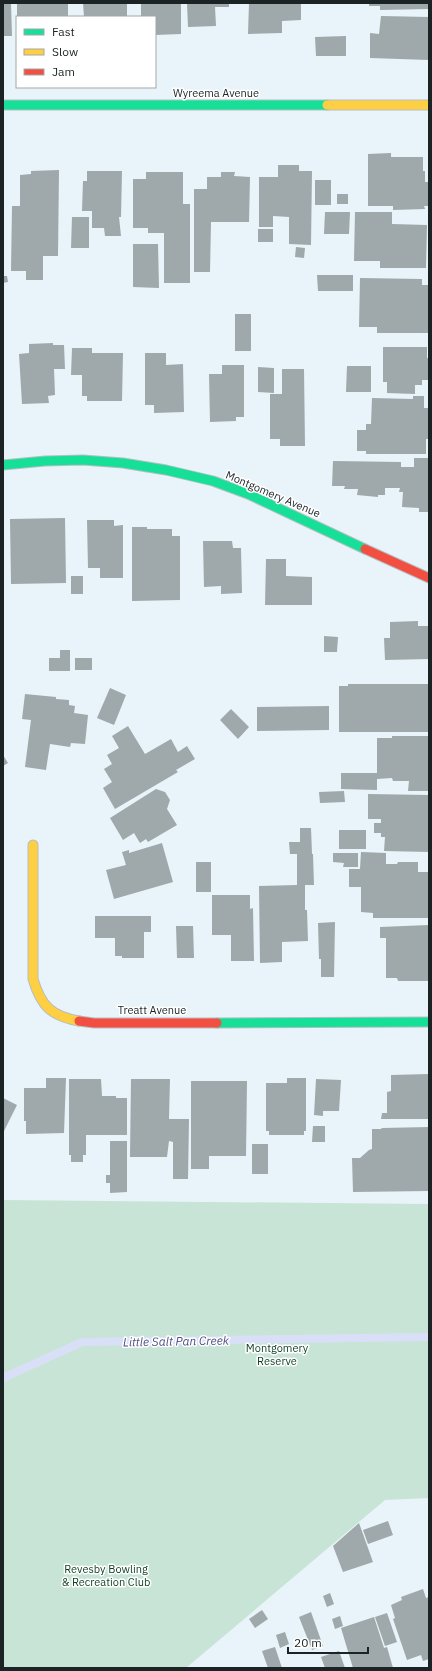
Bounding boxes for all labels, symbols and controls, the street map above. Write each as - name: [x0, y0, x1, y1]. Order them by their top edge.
- legend: [16, 16, 156, 88]
- text: Fast: [52, 24, 75, 39]
- text: Slow: [52, 44, 78, 59]
- text: Jam: [52, 64, 75, 79]
- street label: Wyreema Avenue: [173, 86, 259, 100]
- street label: Montgomery Avenue: [223, 468, 323, 520]
- street label: Treatt Avenue: [118, 1003, 186, 1017]
- water label: Little Salt Pan Creek: [123, 1333, 230, 1349]
- park label: Montgomery Reserve: [246, 1341, 309, 1368]
- park label: Revesby Bowling & Recreation Club: [62, 1562, 150, 1589]
- scale bar: [288, 1629, 368, 1655]
- text: 20 m: [294, 1635, 322, 1650]

